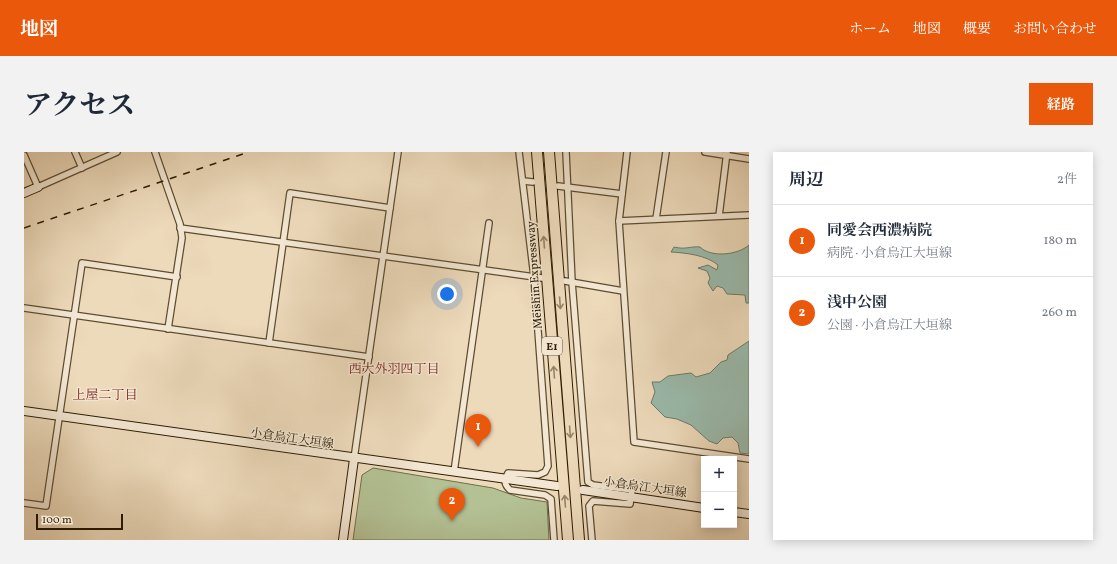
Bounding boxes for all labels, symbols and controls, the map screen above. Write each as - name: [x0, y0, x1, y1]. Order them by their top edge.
- text: 地図: [20, 17, 58, 43]
- text: ホーム: [849, 20, 891, 39]
- text: 地図: [913, 20, 941, 39]
- text: 概要: [963, 20, 991, 39]
- text: お問い合わせ: [1013, 20, 1097, 39]
- button: 経路: [1029, 83, 1093, 125]
- text: アクセス: [24, 87, 135, 126]
- text: 周辺: [789, 169, 823, 192]
- text: 2件: [1057, 171, 1077, 189]
- street label: Meishin Expressway: [523, 220, 547, 329]
- text: 同愛会西濃病院: [827, 221, 932, 242]
- text: 1: [799, 232, 805, 250]
- text: 180 m: [1043, 232, 1077, 250]
- one-way arrow: [541, 236, 548, 249]
- text: 病院 · 小倉烏江大垣線: [827, 245, 952, 263]
- your location: [437, 284, 457, 304]
- text: 浅中公園: [827, 293, 887, 314]
- one-way arrow: [557, 296, 564, 309]
- text: 2: [799, 304, 805, 322]
- text: 260 m: [1042, 304, 1077, 322]
- text: 公園 · 小倉烏江大垣線: [827, 317, 952, 335]
- road number: E1: [542, 337, 562, 355]
- district label: 西大外羽四丁目: [348, 361, 440, 379]
- one-way arrow: [551, 365, 558, 378]
- district label: 上屋二丁目: [72, 387, 138, 405]
- pin: 1: [465, 414, 491, 447]
- street label: 小倉烏江大垣線: [249, 425, 335, 453]
- one-way arrow: [567, 425, 574, 438]
- map controls: [701, 456, 737, 528]
- button: +: [701, 456, 737, 492]
- street label: 小倉烏江大垣線: [602, 474, 688, 502]
- pin: 2: [439, 488, 465, 521]
- button: −: [701, 492, 737, 528]
- one-way arrow: [561, 495, 568, 508]
- scale bar: [36, 512, 123, 531]
- text: 100 m: [42, 513, 72, 528]

